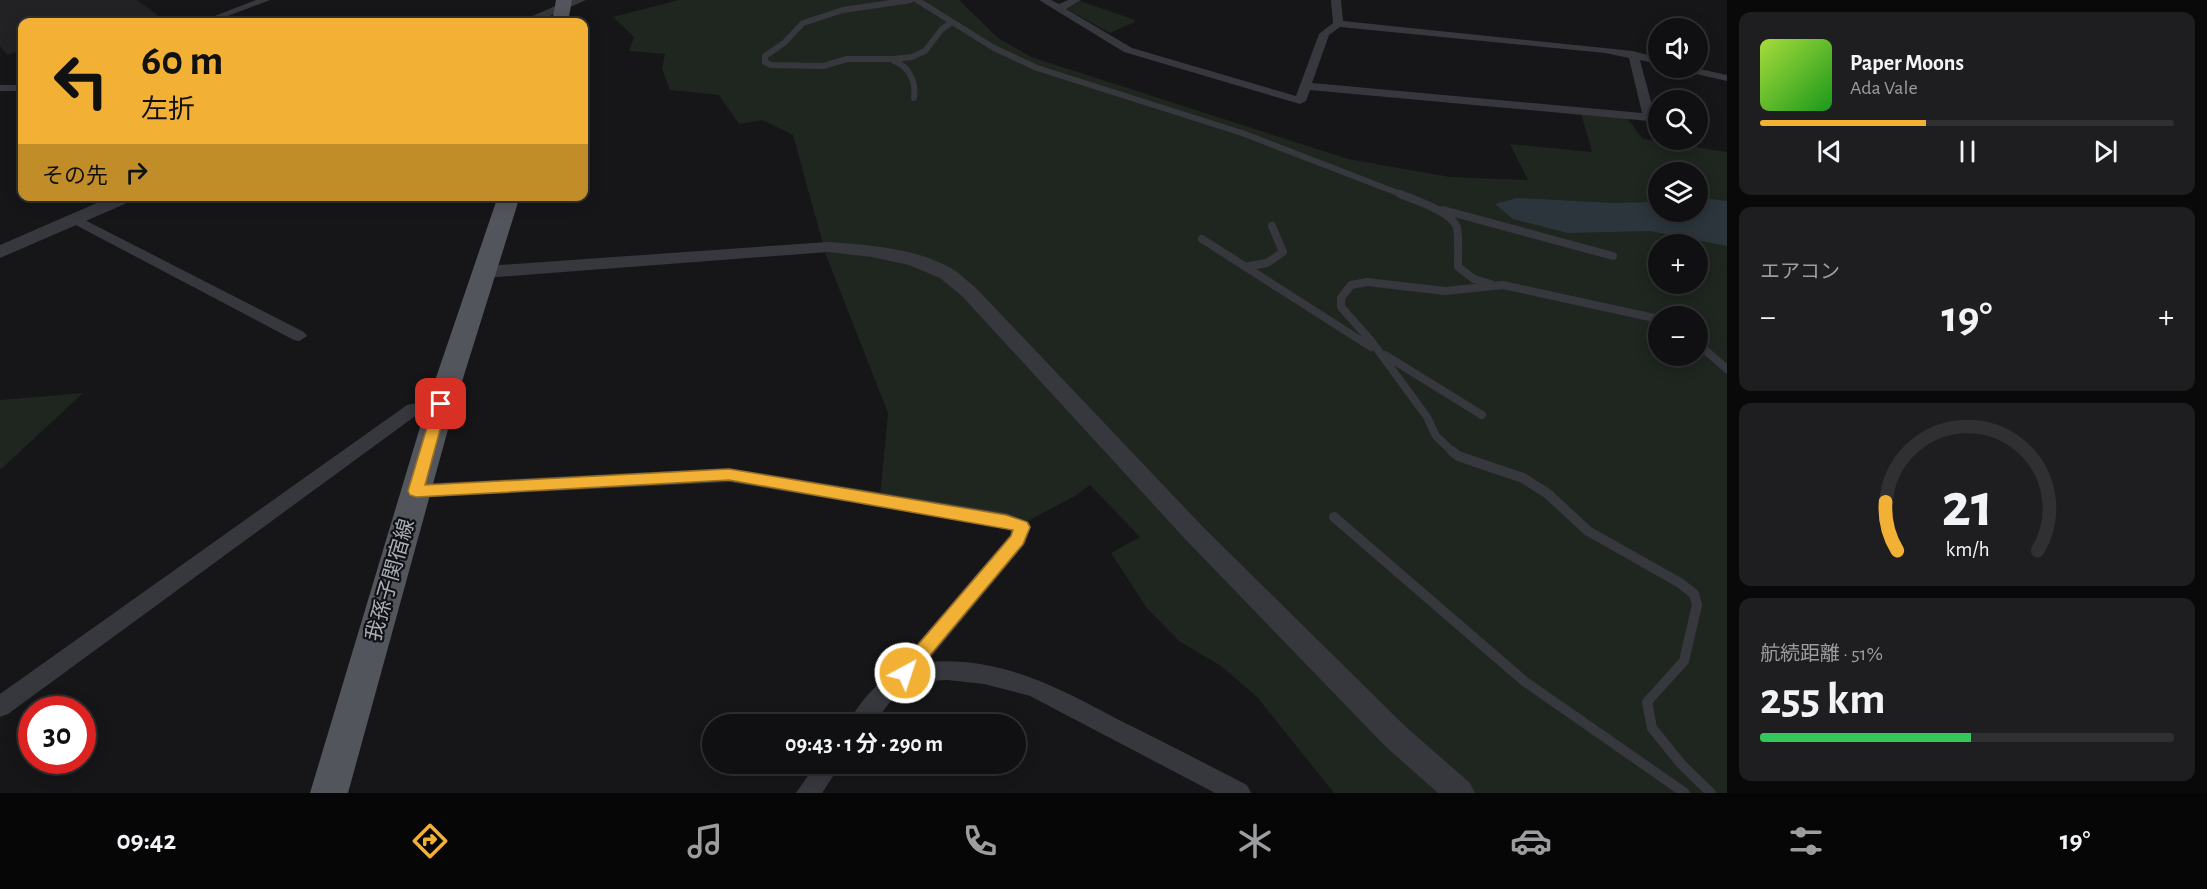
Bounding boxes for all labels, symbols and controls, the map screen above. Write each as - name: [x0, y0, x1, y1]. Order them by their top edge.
- map controls: [1648, 18, 1708, 366]
- button: sound: [1648, 18, 1708, 78]
- text: 60 m: [141, 40, 223, 82]
- icon: left: [42, 42, 120, 120]
- text: Paper Moons: [1850, 52, 1964, 74]
- text: Ada Vale: [1850, 78, 1918, 98]
- button: search: [1648, 90, 1708, 150]
- text: 左折: [141, 96, 195, 123]
- icon: previous: [1813, 135, 1846, 168]
- icon: pause: [1951, 135, 1984, 168]
- icon: next: [2089, 135, 2122, 168]
- icon: right: [120, 156, 153, 189]
- button: layers: [1648, 162, 1708, 222]
- text: その先: [42, 165, 108, 187]
- button: +: [1648, 234, 1708, 294]
- text: エアコン: [1760, 262, 1840, 282]
- text: 19°: [1941, 295, 1993, 340]
- text: −: [1760, 301, 1776, 334]
- text: +: [2158, 301, 2174, 334]
- button: −: [1648, 306, 1708, 366]
- pin: [415, 378, 466, 429]
- icon: arrive: [424, 387, 457, 420]
- text: 21: [1941, 475, 1993, 537]
- street label: 我孫子関宿線: [362, 516, 418, 644]
- text: km/h: [1945, 540, 1989, 561]
- position arrow: [873, 641, 937, 705]
- text: 航続距離 · 51%: [1760, 644, 1883, 664]
- text: 255 km: [1760, 677, 1885, 722]
- speed limit sign: 30: [18, 696, 96, 774]
- text: 09:43 · 1 分 · 290 m: [785, 733, 943, 755]
- icon: directions: [409, 820, 451, 862]
- icon: music: [684, 820, 726, 862]
- icon: phone: [959, 820, 1001, 862]
- icon: climate: [1234, 820, 1276, 862]
- icon: car: [1510, 820, 1552, 862]
- icon: filters: [1785, 820, 1827, 862]
- text: 09:42: [117, 827, 176, 854]
- text: 19°: [2060, 827, 2090, 854]

